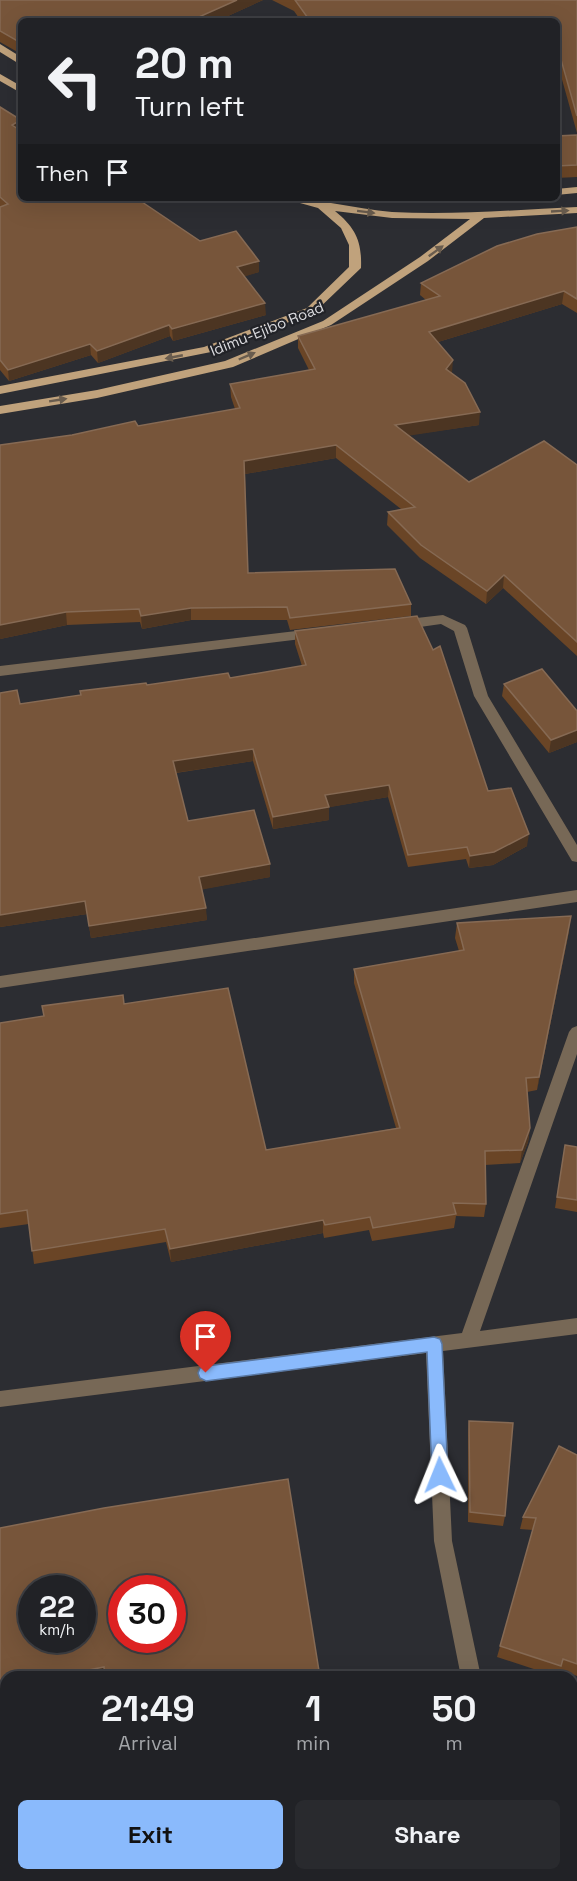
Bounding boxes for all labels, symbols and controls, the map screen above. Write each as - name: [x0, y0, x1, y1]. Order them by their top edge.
- text: 20 m: [135, 37, 234, 90]
- icon: left: [36, 42, 114, 120]
- text: Turn left: [135, 89, 245, 124]
- icon: arrive: [101, 156, 134, 189]
- text: Then: [36, 159, 89, 187]
- one-way arrow: [551, 206, 570, 216]
- one-way arrow: [356, 207, 375, 216]
- one-way arrow: [429, 245, 444, 257]
- street label: Idimu-Ejibo Road: [207, 297, 327, 360]
- one-way arrow: [239, 351, 257, 361]
- one-way arrow: [165, 353, 184, 362]
- one-way arrow: [48, 396, 67, 405]
- pin: [180, 1311, 231, 1373]
- icon: arrive: [189, 1320, 222, 1353]
- position arrow: [408, 1443, 472, 1507]
- speed limit sign: 30: [108, 1575, 186, 1653]
- text: 22: [39, 1587, 75, 1626]
- text: km/h: [39, 1620, 75, 1639]
- text: 21:49: [101, 1686, 195, 1732]
- text: 1: [305, 1686, 321, 1732]
- text: 50: [432, 1686, 477, 1732]
- text: Arrival: [118, 1730, 178, 1756]
- text: min: [296, 1730, 330, 1756]
- text: m: [446, 1730, 463, 1756]
- button: Exit: [18, 1800, 283, 1869]
- button: Share: [295, 1800, 560, 1869]

